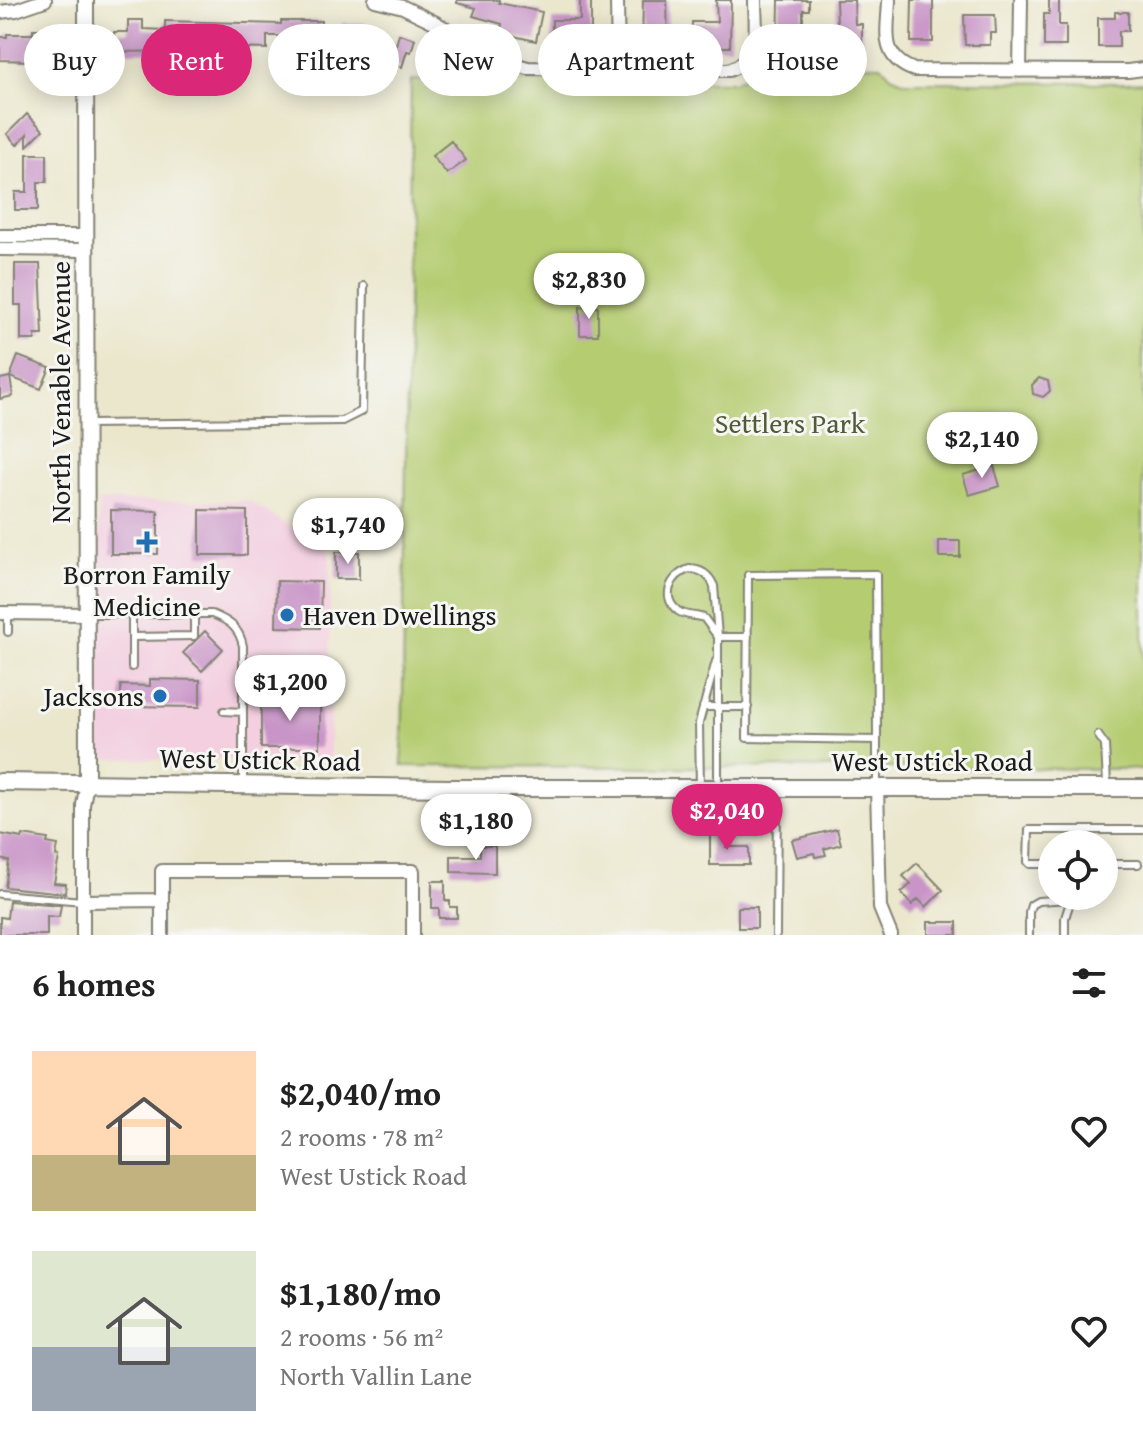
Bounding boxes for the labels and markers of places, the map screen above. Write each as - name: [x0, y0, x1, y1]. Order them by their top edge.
- pin: $2,830: [524, 253, 654, 321]
- pin: $2,140: [917, 412, 1047, 480]
- pin: $1,740: [283, 498, 413, 566]
- marker: Borron Family Medicine: [136, 531, 158, 553]
- place label: Borron Family Medicine: [63, 553, 231, 626]
- place label: Haven Dwellings: [303, 594, 497, 635]
- marker: Haven Dwellings: [278, 606, 296, 624]
- pin: $1,200: [225, 655, 355, 723]
- place label: Jacksons: [40, 675, 144, 716]
- marker: Jacksons: [151, 687, 169, 705]
- pin: $2,040: [662, 784, 792, 852]
- pin: $1,180: [411, 794, 541, 862]

